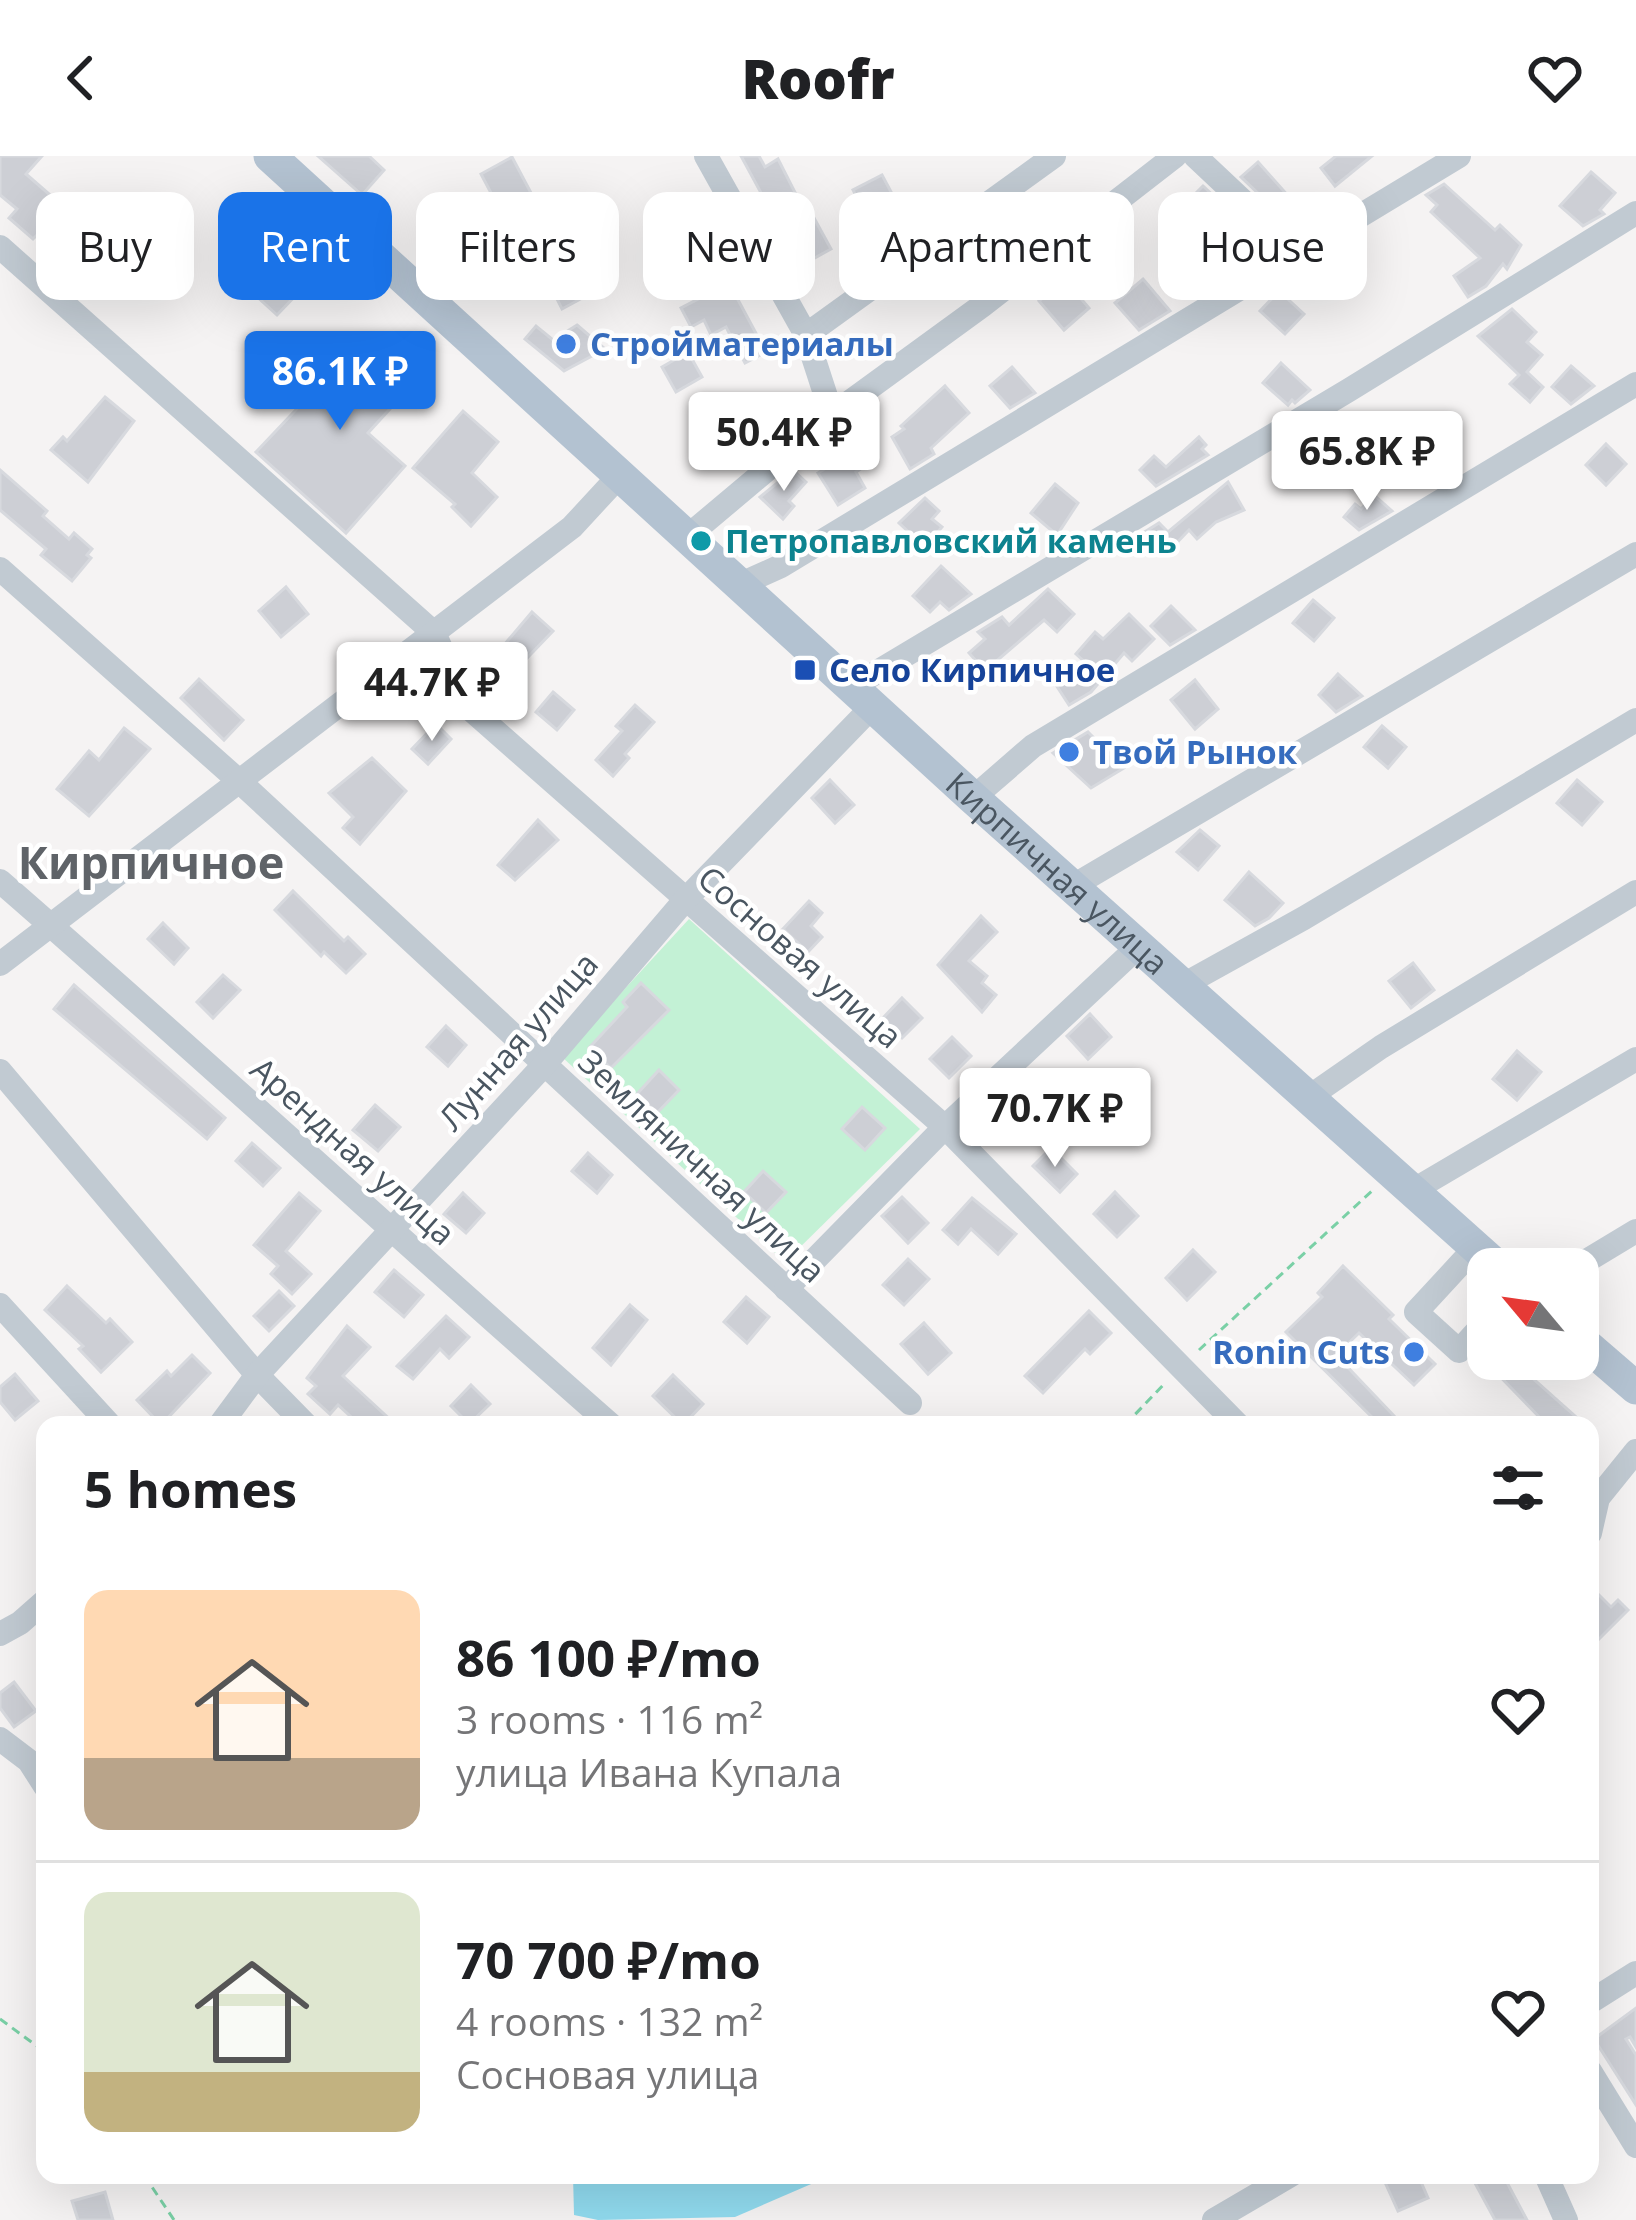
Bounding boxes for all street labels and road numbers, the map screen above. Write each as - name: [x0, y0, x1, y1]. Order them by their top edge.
- street label: Кирпичная улица: [937, 761, 1179, 984]
- street label: Сосновая улица: [689, 855, 912, 1058]
- street label: Лунная улица: [428, 942, 607, 1139]
- street label: Земляничная улица: [569, 1039, 836, 1292]
- street label: Арендная улица: [241, 1047, 465, 1255]

